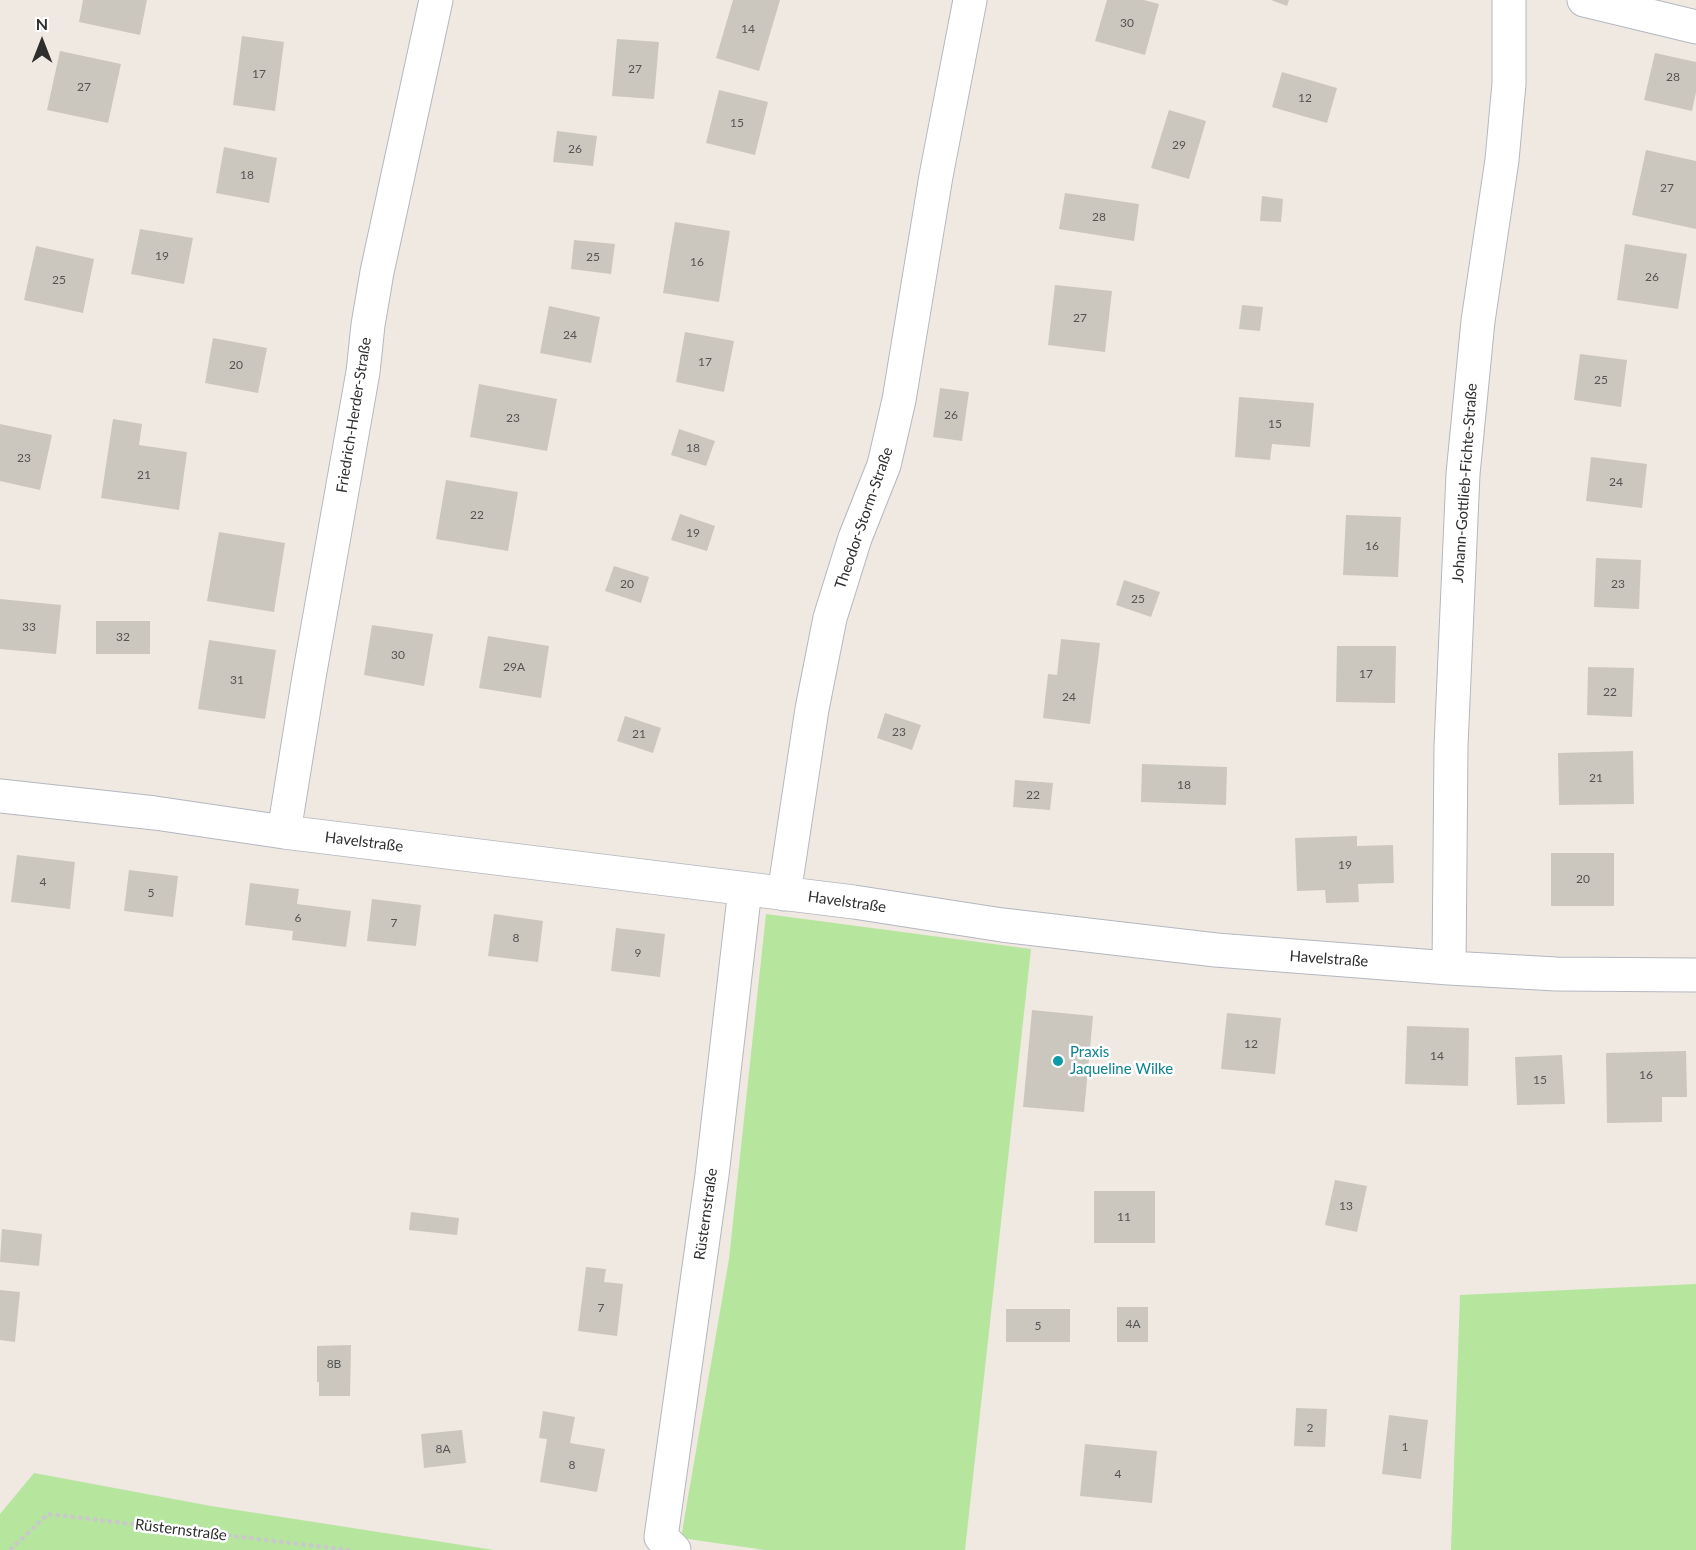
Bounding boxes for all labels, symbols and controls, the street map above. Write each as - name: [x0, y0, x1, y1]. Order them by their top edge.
- north arrow: [12, 12, 72, 72]
- text: N: [36, 14, 48, 33]
- house number: 30: [1120, 16, 1134, 30]
- house number: 14: [741, 22, 755, 36]
- house number: 27: [628, 62, 642, 76]
- house number: 17: [252, 67, 266, 81]
- house number: 28: [1666, 70, 1680, 84]
- house number: 27: [77, 80, 91, 94]
- house number: 12: [1298, 91, 1312, 105]
- house number: 15: [730, 116, 744, 130]
- house number: 29: [1172, 138, 1186, 152]
- house number: 26: [568, 142, 582, 156]
- house number: 18: [240, 168, 254, 182]
- house number: 27: [1660, 181, 1674, 195]
- house number: 28: [1092, 210, 1106, 224]
- house number: 19: [155, 249, 169, 263]
- house number: 25: [586, 250, 600, 264]
- house number: 16: [690, 255, 704, 269]
- house number: 26: [1645, 270, 1659, 284]
- house number: 25: [52, 273, 66, 287]
- house number: 27: [1073, 311, 1087, 325]
- house number: 24: [563, 328, 577, 342]
- street label: Friedrich-Herder-Straße: [333, 336, 375, 494]
- house number: 17: [698, 355, 712, 369]
- house number: 20: [229, 358, 243, 372]
- house number: 25: [1594, 373, 1608, 387]
- street label: Johann-Gottlieb-Fichte-Straße: [1449, 383, 1481, 583]
- house number: 26: [944, 408, 958, 422]
- house number: 23: [506, 411, 520, 425]
- house number: 15: [1268, 417, 1282, 431]
- house number: 18: [686, 441, 700, 455]
- street label: Theodor-Storm-Straße: [831, 445, 897, 591]
- house number: 23: [17, 451, 31, 465]
- house number: 21: [137, 468, 151, 482]
- house number: 24: [1609, 475, 1623, 489]
- house number: 22: [470, 508, 484, 522]
- house number: 19: [686, 526, 700, 540]
- house number: 16: [1365, 539, 1379, 553]
- house number: 20: [620, 577, 634, 591]
- house number: 23: [1611, 577, 1625, 591]
- house number: 25: [1131, 592, 1145, 606]
- house number: 33: [22, 620, 36, 634]
- house number: 32: [116, 630, 130, 644]
- house number: 30: [391, 648, 405, 662]
- house number: 29A: [503, 660, 525, 674]
- house number: 17: [1359, 667, 1373, 681]
- house number: 31: [230, 673, 244, 687]
- house number: 22: [1603, 685, 1617, 699]
- house number: 24: [1062, 690, 1076, 704]
- house number: 23: [892, 725, 906, 739]
- house number: 21: [632, 727, 646, 741]
- house number: 21: [1589, 771, 1603, 785]
- house number: 18: [1177, 778, 1191, 792]
- house number: 22: [1026, 788, 1040, 802]
- street label: Havelstraße: [324, 828, 404, 856]
- house number: 19: [1338, 858, 1352, 872]
- house number: 20: [1576, 872, 1590, 886]
- house number: 4: [40, 875, 46, 889]
- house number: 5: [148, 886, 154, 900]
- street label: Havelstraße: [807, 888, 887, 916]
- house number: 6: [295, 911, 301, 925]
- house number: 7: [391, 916, 397, 930]
- house number: 8: [513, 931, 519, 945]
- house number: 9: [635, 946, 641, 960]
- street label: Havelstraße: [1289, 947, 1369, 971]
- house number: 12: [1244, 1037, 1258, 1051]
- place label: Praxis Jaqueline Wilke: [1070, 1043, 1173, 1078]
- house number: 14: [1430, 1049, 1444, 1063]
- marker: Praxis Jaqueline Wilke: [1051, 1054, 1065, 1068]
- house number: 16: [1639, 1068, 1653, 1082]
- house number: 15: [1533, 1073, 1547, 1087]
- street label: Rüsternstraße: [691, 1167, 721, 1261]
- house number: 13: [1339, 1199, 1353, 1213]
- house number: 11: [1117, 1210, 1131, 1224]
- house number: 7: [598, 1301, 604, 1315]
- house number: 4A: [1125, 1317, 1141, 1331]
- house number: 5: [1035, 1319, 1041, 1333]
- house number: 8B: [327, 1357, 341, 1371]
- house number: 2: [1307, 1421, 1313, 1435]
- house number: 1: [1402, 1440, 1408, 1454]
- house number: 8A: [435, 1442, 451, 1456]
- house number: 8: [569, 1458, 575, 1472]
- house number: 4: [1115, 1467, 1121, 1481]
- street label: Rüsternstraße: [134, 1515, 228, 1545]

